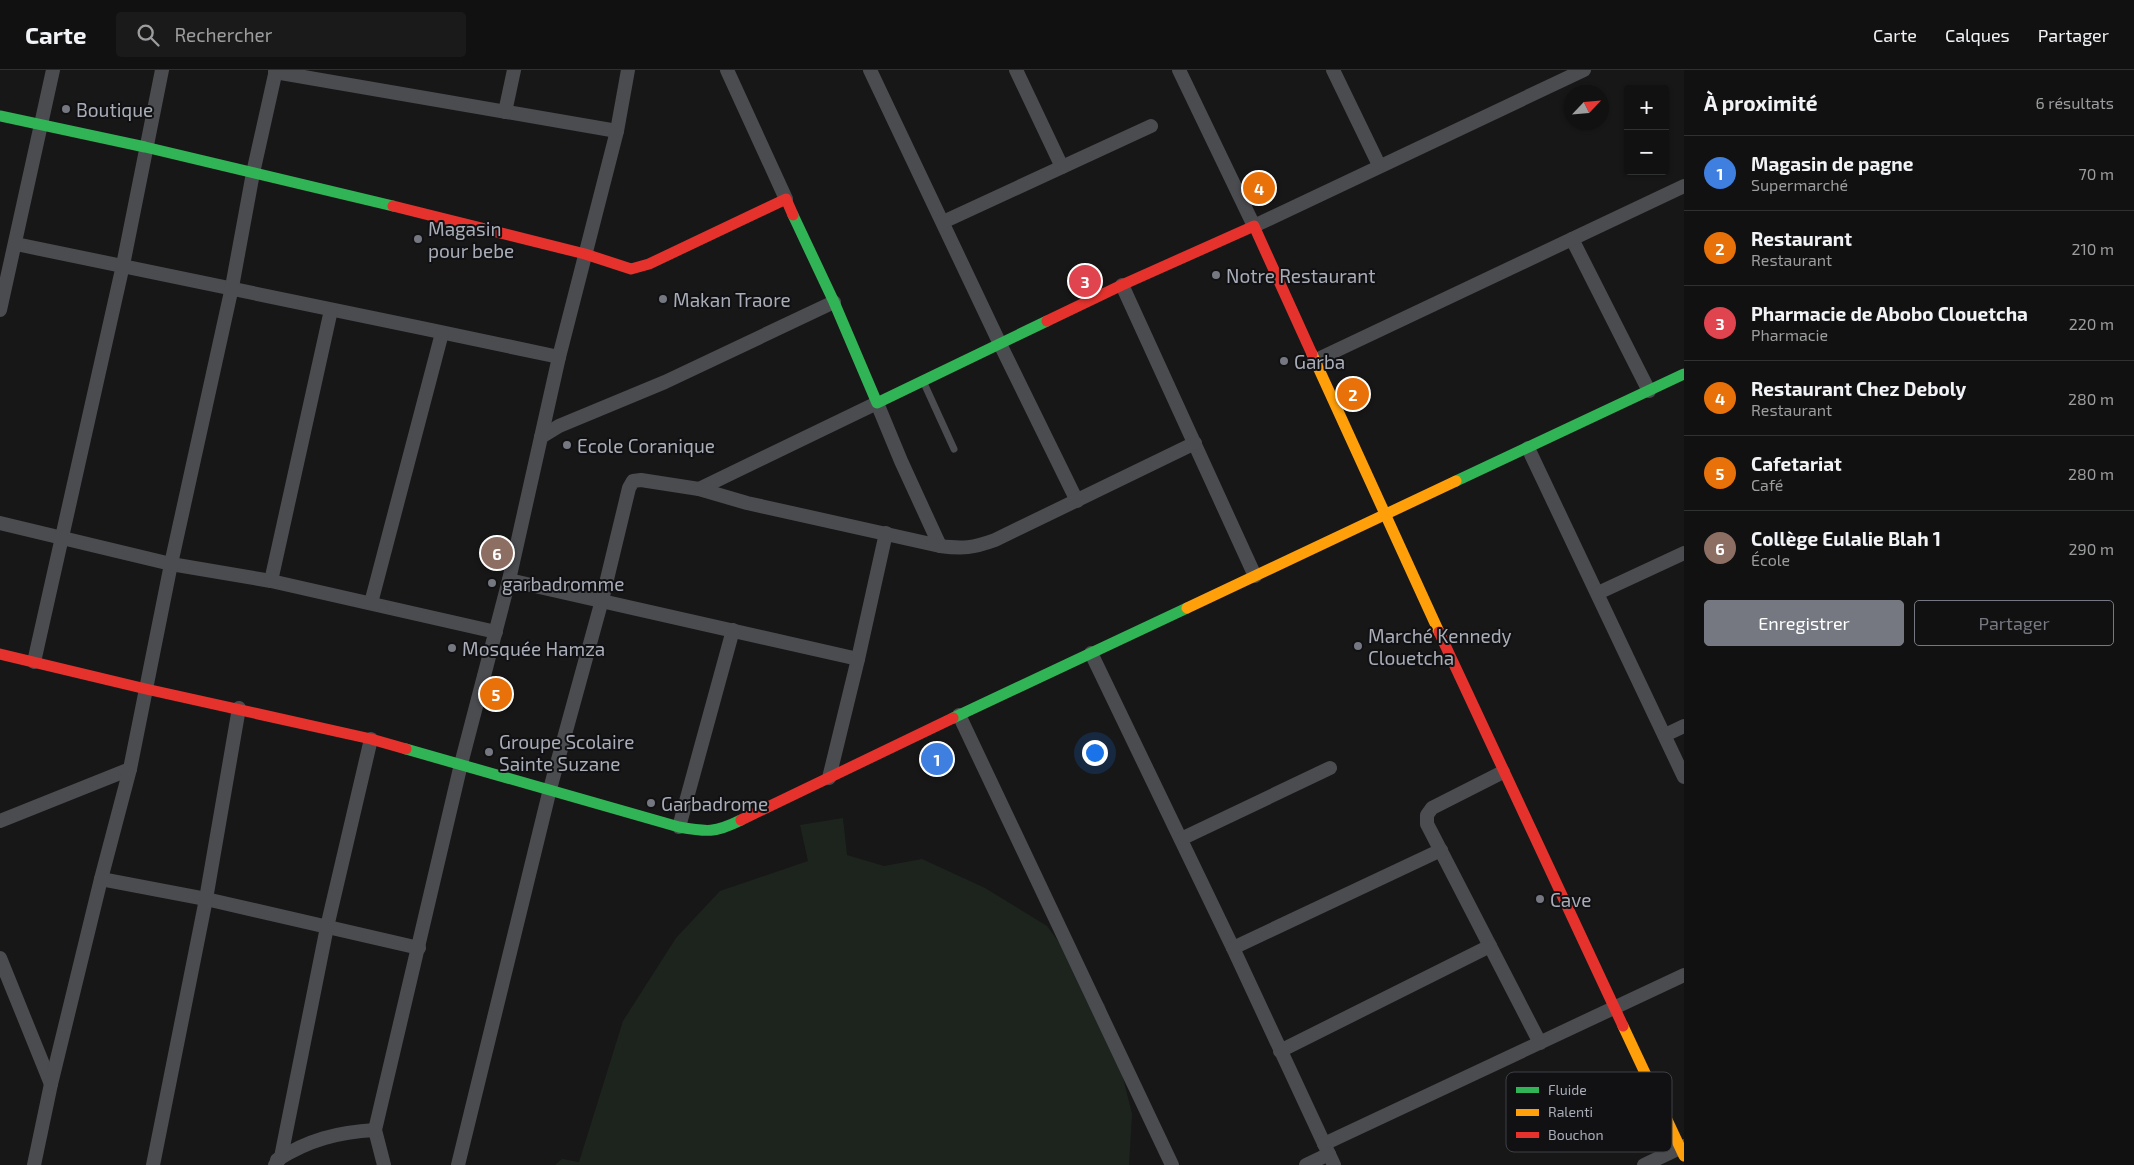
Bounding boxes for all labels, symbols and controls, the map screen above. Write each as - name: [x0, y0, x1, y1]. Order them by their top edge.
- search box: [116, 12, 466, 57]
- text: Carte: [25, 20, 86, 49]
- icon: search: [134, 21, 162, 49]
- text: Rechercher: [174, 23, 272, 46]
- text: Carte: [1873, 24, 1917, 46]
- text: Calques: [1945, 24, 2010, 46]
- text: Partager: [2038, 24, 2109, 46]
- north arrow: [1564, 85, 1609, 130]
- map controls: [1624, 85, 1669, 175]
- button: +: [1624, 85, 1669, 130]
- text: À proximité: [1704, 90, 1818, 115]
- text: 6 résultats: [2035, 93, 2114, 112]
- place label: Boutique: [76, 98, 153, 121]
- marker: Boutique: [60, 103, 72, 115]
- button: −: [1624, 130, 1669, 175]
- text: Magasin de pagne: [1751, 152, 1913, 175]
- text: 1: [1717, 164, 1723, 183]
- text: 70 m: [2079, 164, 2114, 183]
- pin: 4: [1243, 169, 1275, 207]
- text: Supermarché: [1751, 175, 1848, 194]
- place label: Magasin pour bebe: [428, 217, 514, 262]
- text: Restaurant: [1751, 227, 1852, 250]
- marker: Magasin pour bebe: [412, 233, 424, 245]
- text: 2: [1715, 239, 1725, 258]
- text: 210 m: [2071, 239, 2114, 258]
- text: Restaurant: [1751, 250, 1832, 269]
- pin: 3: [1069, 262, 1101, 300]
- place label: Notre Restaurant: [1226, 264, 1376, 287]
- marker: Notre Restaurant: [1210, 269, 1222, 281]
- place label: Makan Traore: [673, 288, 791, 311]
- marker: Makan Traore: [657, 293, 669, 305]
- text: Pharmacie de Abobo Clouetcha: [1751, 302, 2028, 325]
- text: 3: [1715, 314, 1725, 333]
- text: 220 m: [2069, 314, 2114, 333]
- text: Pharmacie: [1751, 325, 1828, 344]
- place label: Garba: [1294, 350, 1345, 373]
- marker: Garba: [1278, 355, 1290, 367]
- pin: 2: [1337, 375, 1369, 413]
- text: Restaurant Chez Deboly: [1751, 377, 1966, 400]
- text: 4: [1715, 389, 1725, 408]
- text: 280 m: [2068, 389, 2114, 408]
- text: Restaurant: [1751, 400, 1832, 419]
- place label: Ecole Coranique: [577, 434, 715, 457]
- marker: Ecole Coranique: [561, 439, 573, 451]
- text: Cafetariat: [1751, 452, 1842, 475]
- text: 5: [1716, 464, 1724, 483]
- text: 280 m: [2068, 464, 2114, 483]
- text: Café: [1751, 475, 1783, 494]
- text: Collège Eulalie Blah 1: [1751, 527, 1941, 550]
- pin: 6: [481, 534, 513, 572]
- text: 6: [1715, 539, 1725, 558]
- text: 290 m: [2069, 539, 2114, 558]
- text: École: [1751, 550, 1790, 569]
- place label: garbadromme: [502, 572, 624, 595]
- marker: garbadromme: [486, 577, 498, 589]
- button: Enregistrer: [1704, 600, 1904, 646]
- button: Partager: [1914, 600, 2114, 646]
- place label: Marché Kennedy Clouetcha: [1368, 624, 1512, 669]
- place label: Mosquée Hamza: [462, 637, 605, 660]
- marker: Marché Kennedy Clouetcha: [1352, 640, 1364, 652]
- marker: Mosquée Hamza: [446, 642, 458, 654]
- pin: 5: [480, 675, 512, 713]
- place label: Groupe Scolaire Sainte Suzane: [499, 730, 634, 775]
- pin: 1: [921, 740, 953, 778]
- your location: [1082, 740, 1108, 766]
- marker: Groupe Scolaire Sainte Suzane: [483, 746, 495, 758]
- place label: Garbadrome: [661, 792, 768, 815]
- marker: Garbadrome: [645, 797, 657, 809]
- place label: Cave: [1550, 888, 1591, 911]
- marker: Cave: [1534, 893, 1546, 905]
- legend: [1506, 1072, 1672, 1152]
- text: Fluide: [1548, 1081, 1587, 1098]
- text: Ralenti: [1548, 1103, 1593, 1120]
- text: Bouchon: [1548, 1126, 1604, 1143]

